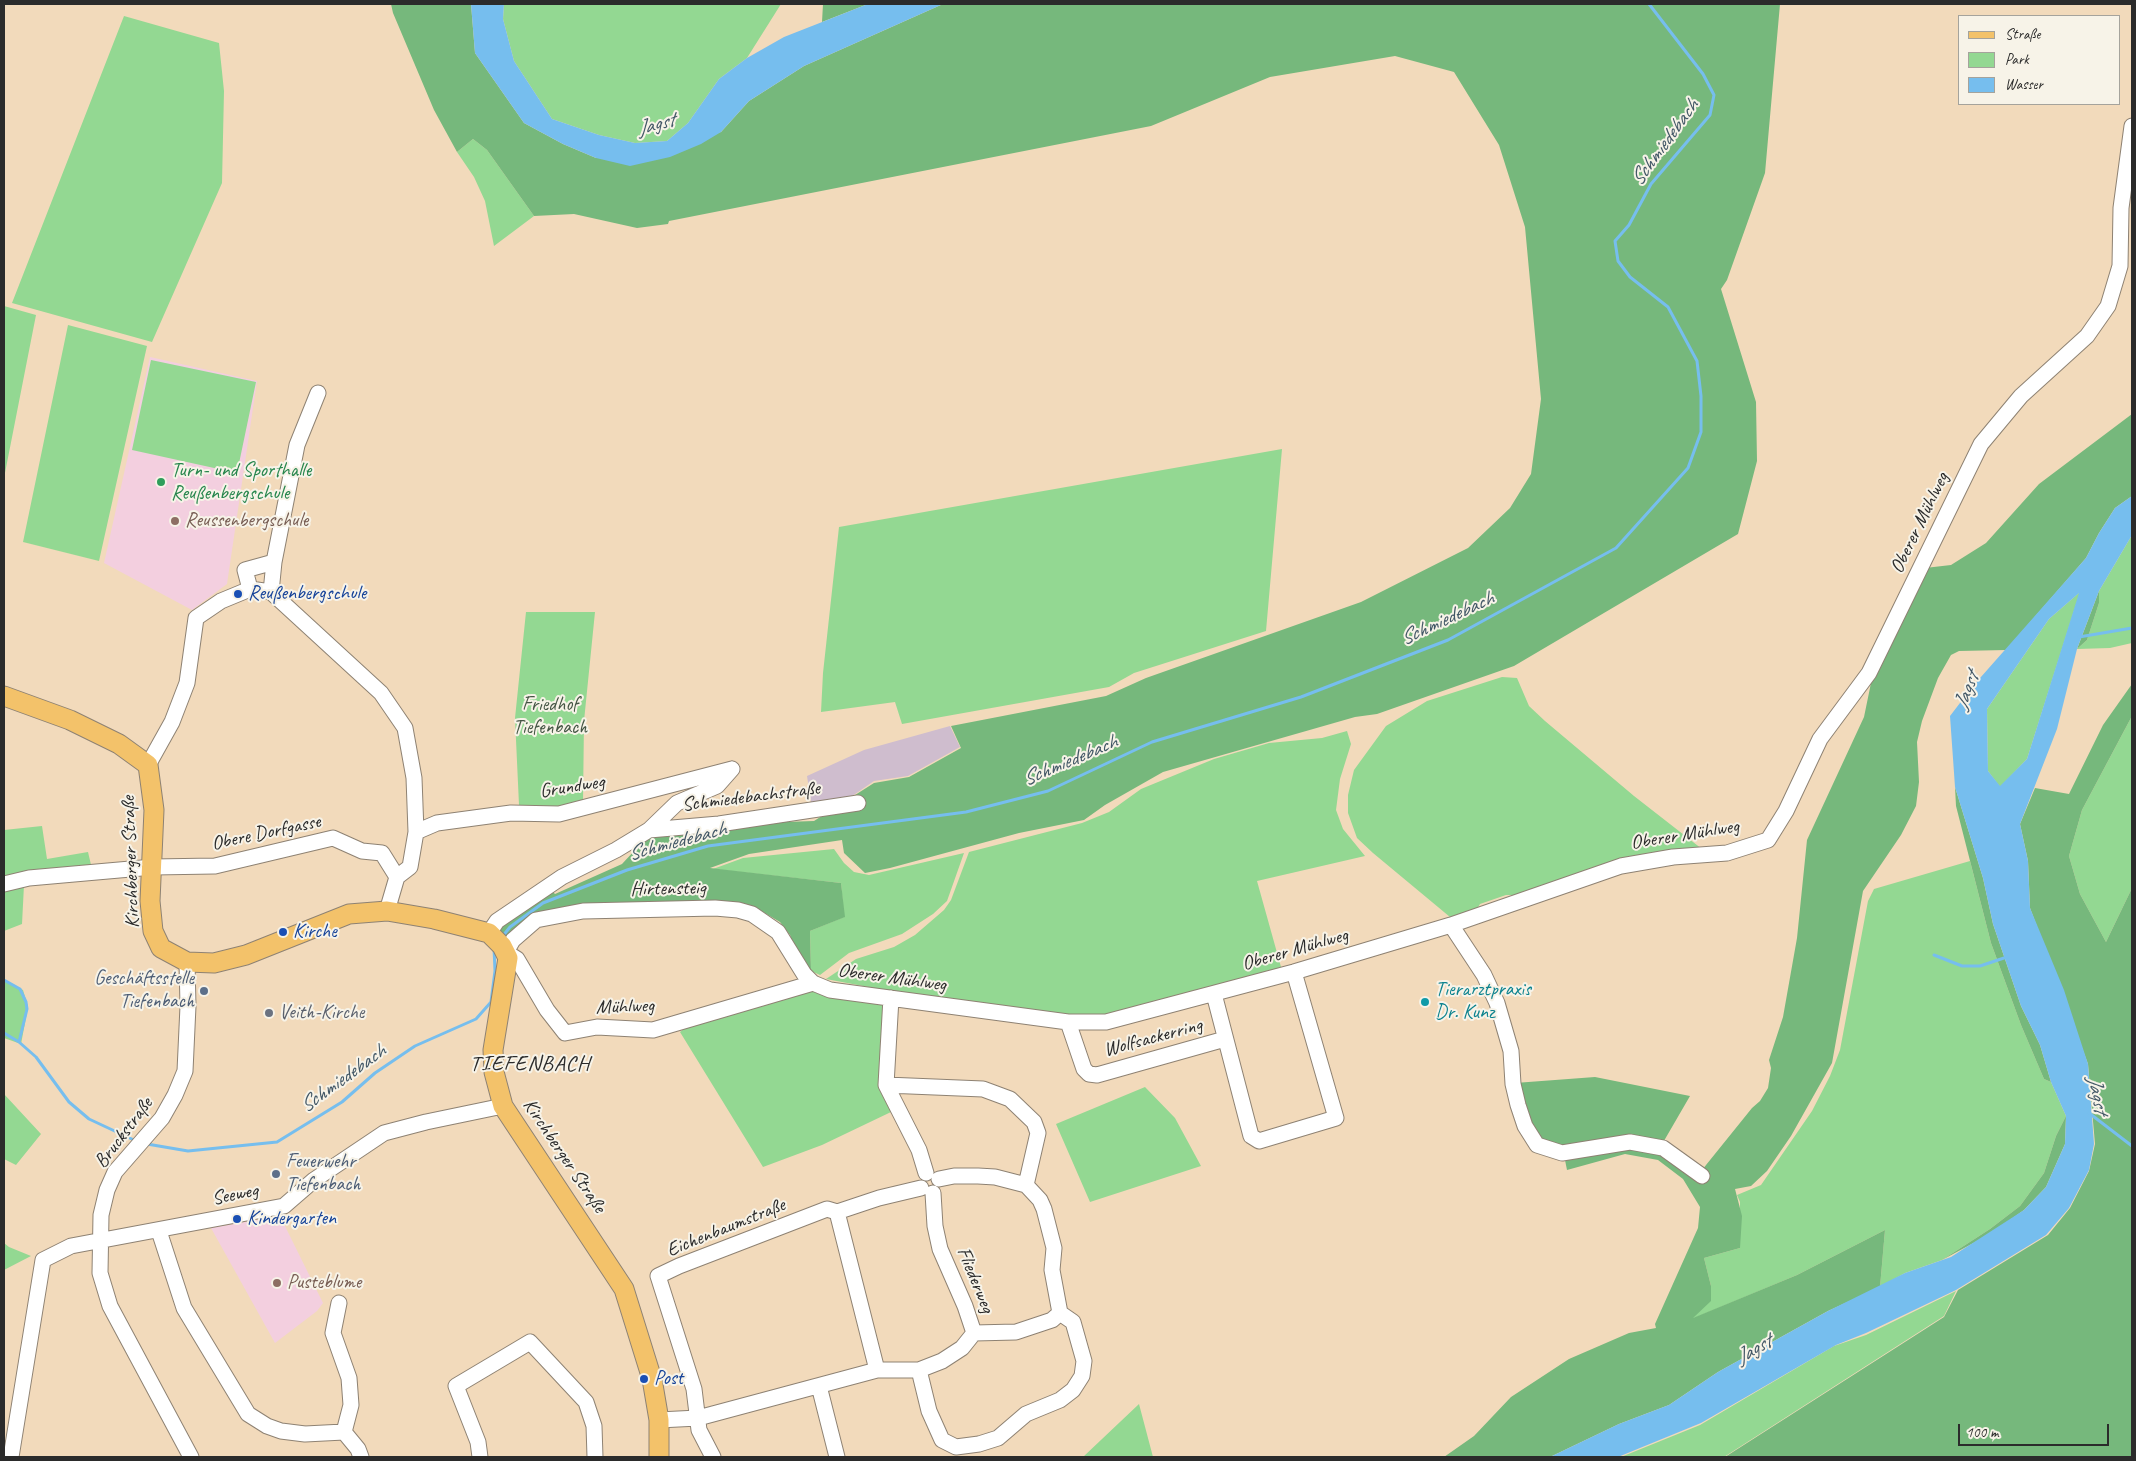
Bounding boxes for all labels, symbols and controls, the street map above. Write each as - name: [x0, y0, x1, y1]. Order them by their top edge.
- legend: [1958, 15, 2121, 105]
- text: Straße: [2005, 25, 2040, 44]
- text: Park: [2005, 50, 2029, 69]
- text: Wasser: [2005, 75, 2043, 94]
- water label: Schmiedebach: [1625, 95, 1705, 191]
- water label: Jagst: [635, 108, 677, 142]
- place label: Turn- und Sporthalle Reußenbergschule: [171, 459, 311, 506]
- street label: Oberer Mühlweg: [1885, 469, 1955, 577]
- marker: Turn- und Sporthalle Reußenbergschule: [155, 476, 167, 488]
- place label: Reussenbergschule: [185, 509, 308, 533]
- marker: Reussenbergschule: [169, 515, 181, 527]
- place label: Reußenbergschule: [248, 582, 366, 606]
- water label: Schmiedebach: [1396, 586, 1498, 652]
- marker: Reußenbergschule: [232, 588, 244, 600]
- water label: Jagst: [1949, 669, 1985, 713]
- park label: Friedhof Tiefenbach: [513, 693, 587, 740]
- water label: Schmiedebach: [1019, 730, 1121, 792]
- street label: Grundweg: [538, 770, 606, 804]
- street label: Schmiedebachstraße: [681, 777, 821, 817]
- street label: Kirchberger Straße: [117, 795, 145, 929]
- street label: Obere Dorfgasse: [209, 810, 323, 856]
- street label: Oberer Mühlweg: [1629, 815, 1741, 855]
- water label: Schmiedebach: [625, 817, 729, 867]
- street label: Hirtensteig: [630, 876, 706, 902]
- place label: Kirche: [293, 920, 337, 944]
- street label: Oberer Mühlweg: [1239, 923, 1351, 977]
- marker: Kirche: [277, 926, 289, 938]
- street label: Oberer Mühlweg: [836, 959, 948, 997]
- place label: Geschäftsstelle Tiefenbach: [94, 967, 194, 1014]
- place label: Tierarztpraxis Dr. Kunz: [1435, 978, 1531, 1025]
- marker: Geschäftsstelle Tiefenbach: [198, 985, 210, 997]
- street label: Mühlweg: [595, 994, 655, 1020]
- marker: Tierarztpraxis Dr. Kunz: [1419, 996, 1431, 1008]
- place label: Veith-Kirche: [279, 1001, 364, 1025]
- marker: Veith-Kirche: [263, 1007, 275, 1019]
- street label: Wolfsackerring: [1101, 1013, 1205, 1063]
- water label: Schmiedebach: [295, 1039, 391, 1119]
- district label: TIEFENBACH: [469, 1051, 591, 1077]
- water label: Jagst: [2081, 1074, 2113, 1116]
- street label: Bruckstraße: [90, 1093, 158, 1173]
- street label: Kirchberger Straße: [517, 1094, 611, 1218]
- place label: Feuerwehr Tiefenbach: [286, 1150, 360, 1197]
- marker: Feuerwehr Tiefenbach: [270, 1168, 282, 1180]
- street label: Seeweg: [210, 1179, 260, 1211]
- street label: Eichenbaumstraße: [663, 1193, 789, 1263]
- place label: Kindergarten: [247, 1207, 336, 1231]
- marker: Kindergarten: [231, 1213, 243, 1225]
- street label: Fliederweg: [951, 1244, 999, 1316]
- place label: Pusteblume: [287, 1271, 361, 1295]
- marker: Pusteblume: [271, 1277, 283, 1289]
- water label: Jagst: [1732, 1330, 1776, 1370]
- place label: Post: [654, 1367, 683, 1391]
- marker: Post: [638, 1373, 650, 1385]
- scale bar: [1961, 1414, 2112, 1446]
- text: 100 m: [1966, 1423, 1998, 1442]

